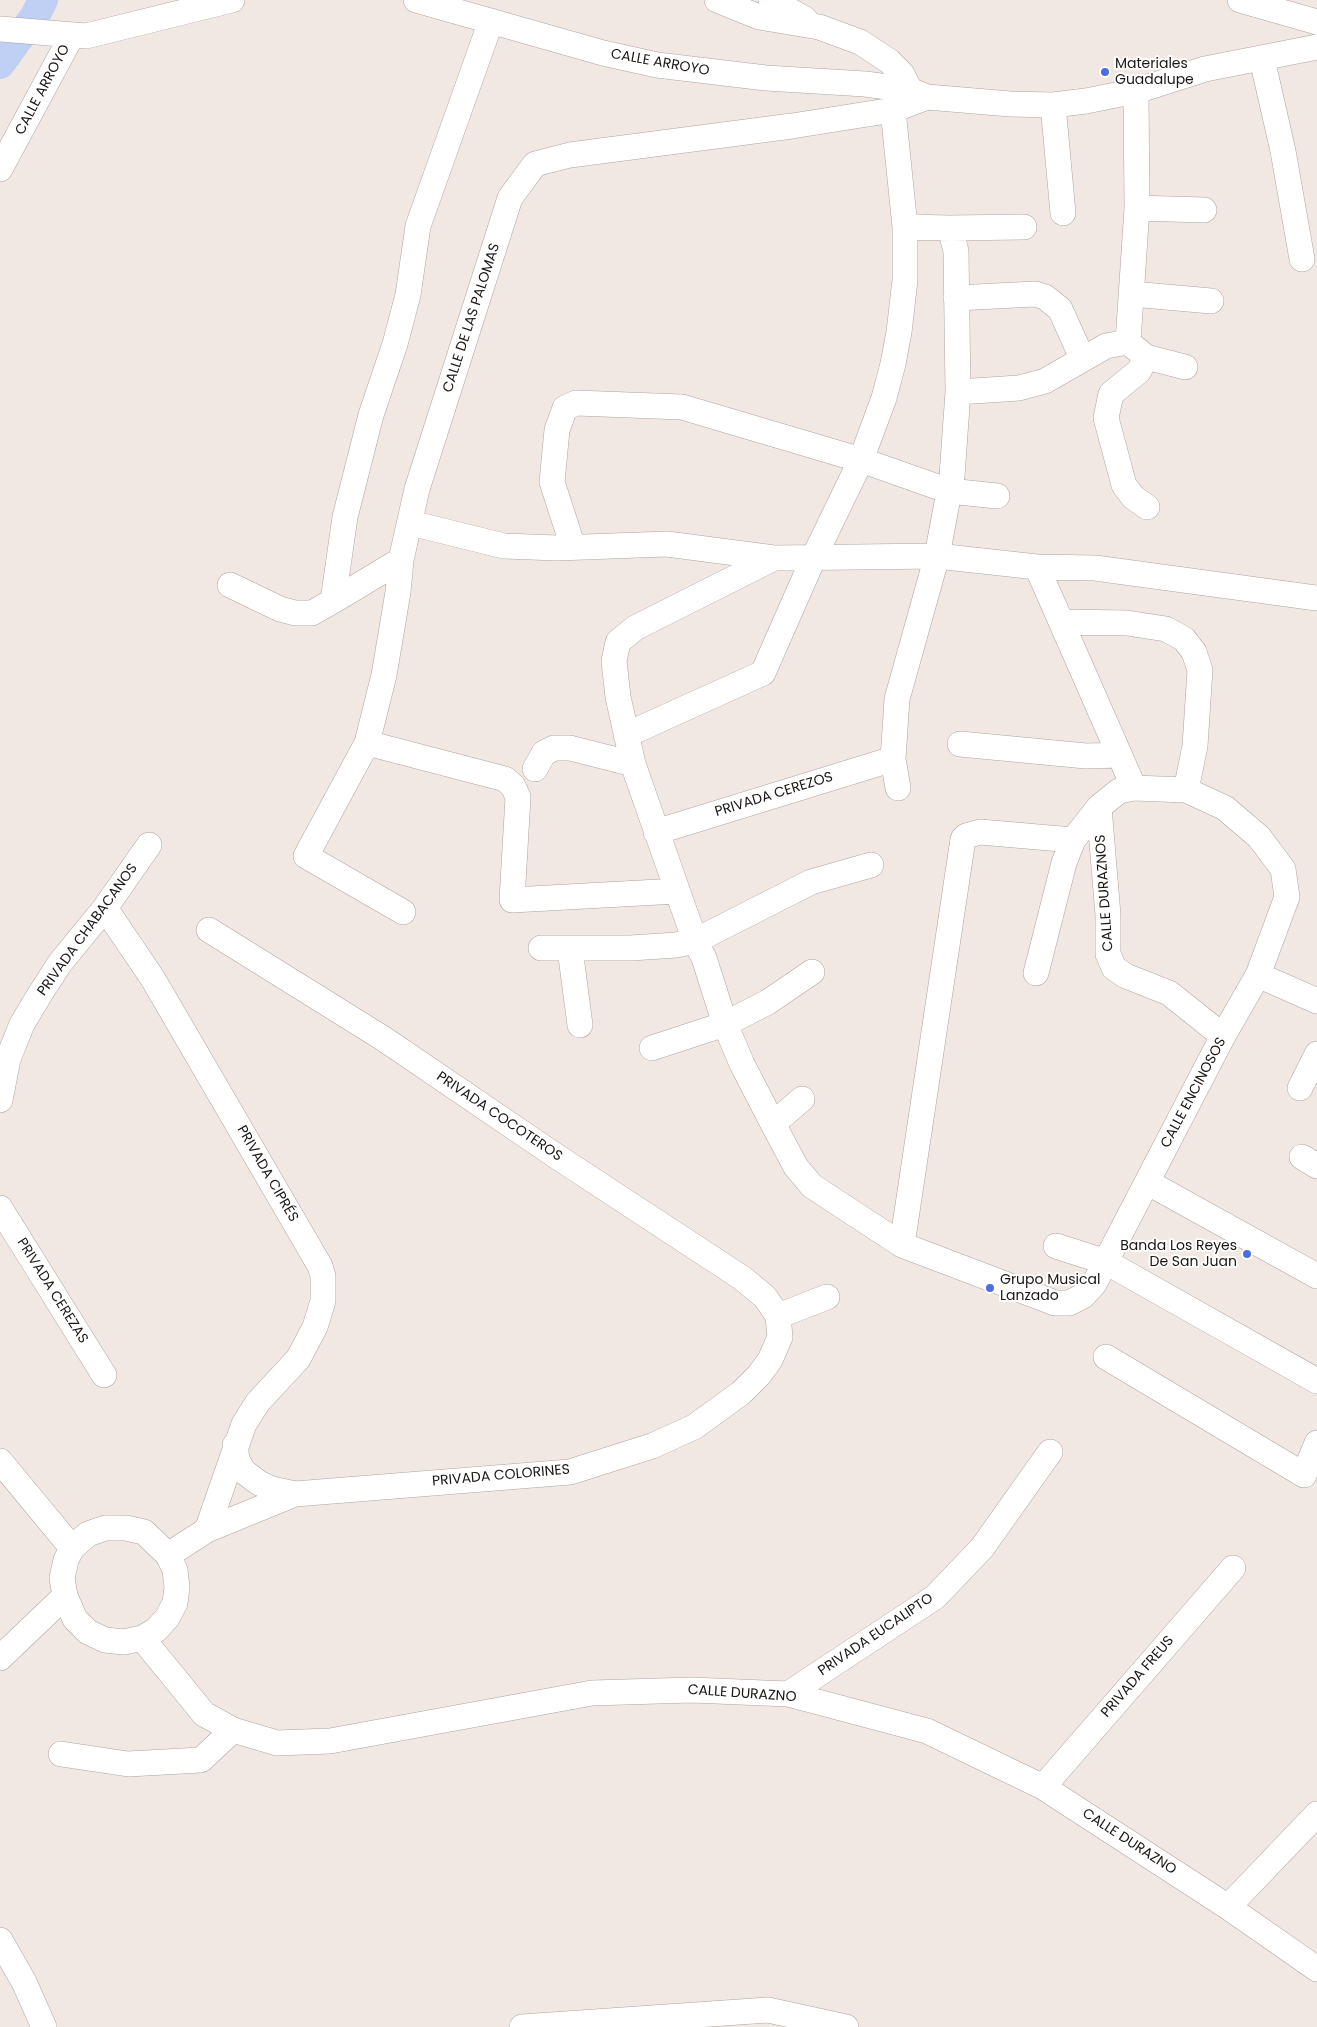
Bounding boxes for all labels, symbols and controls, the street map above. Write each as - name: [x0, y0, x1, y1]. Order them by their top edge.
- street label: CALLE ARROYO: [12, 42, 74, 138]
- street label: CALLE ARROYO: [609, 46, 711, 80]
- place label: Materiales Guadalupe: [1115, 56, 1194, 88]
- marker: Materiales Guadalupe: [1099, 66, 1111, 78]
- street label: CALLE DE LAS PALOMAS: [440, 241, 504, 395]
- street label: PRIVADA CEREZOS: [713, 769, 835, 821]
- street label: CALLE DURAZNOS: [1093, 834, 1117, 952]
- street label: PRIVADA CHABACANOS: [34, 861, 142, 999]
- street label: CALLE ENCINOSOS: [1158, 1035, 1230, 1151]
- street label: PRIVADA COCOTEROS: [433, 1069, 565, 1165]
- street label: PRIVADA CIPRÉS: [233, 1123, 301, 1225]
- street label: PRIVADA CEREZAS: [13, 1235, 91, 1347]
- place label: Banda Los Reyes De San Juan: [1120, 1238, 1237, 1270]
- marker: Banda Los Reyes De San Juan: [1241, 1248, 1253, 1260]
- place label: Grupo Musical Lanzado: [1000, 1272, 1100, 1304]
- marker: Grupo Musical Lanzado: [984, 1282, 996, 1294]
- street label: PRIVADA COLORINES: [431, 1462, 571, 1490]
- street label: PRIVADA EUCALIPTO: [815, 1590, 937, 1680]
- street label: PRIVADA FREUS: [1098, 1633, 1178, 1721]
- street label: CALLE DURAZNO: [687, 1682, 797, 1706]
- street label: CALLE DURAZNO: [1079, 1805, 1179, 1879]

